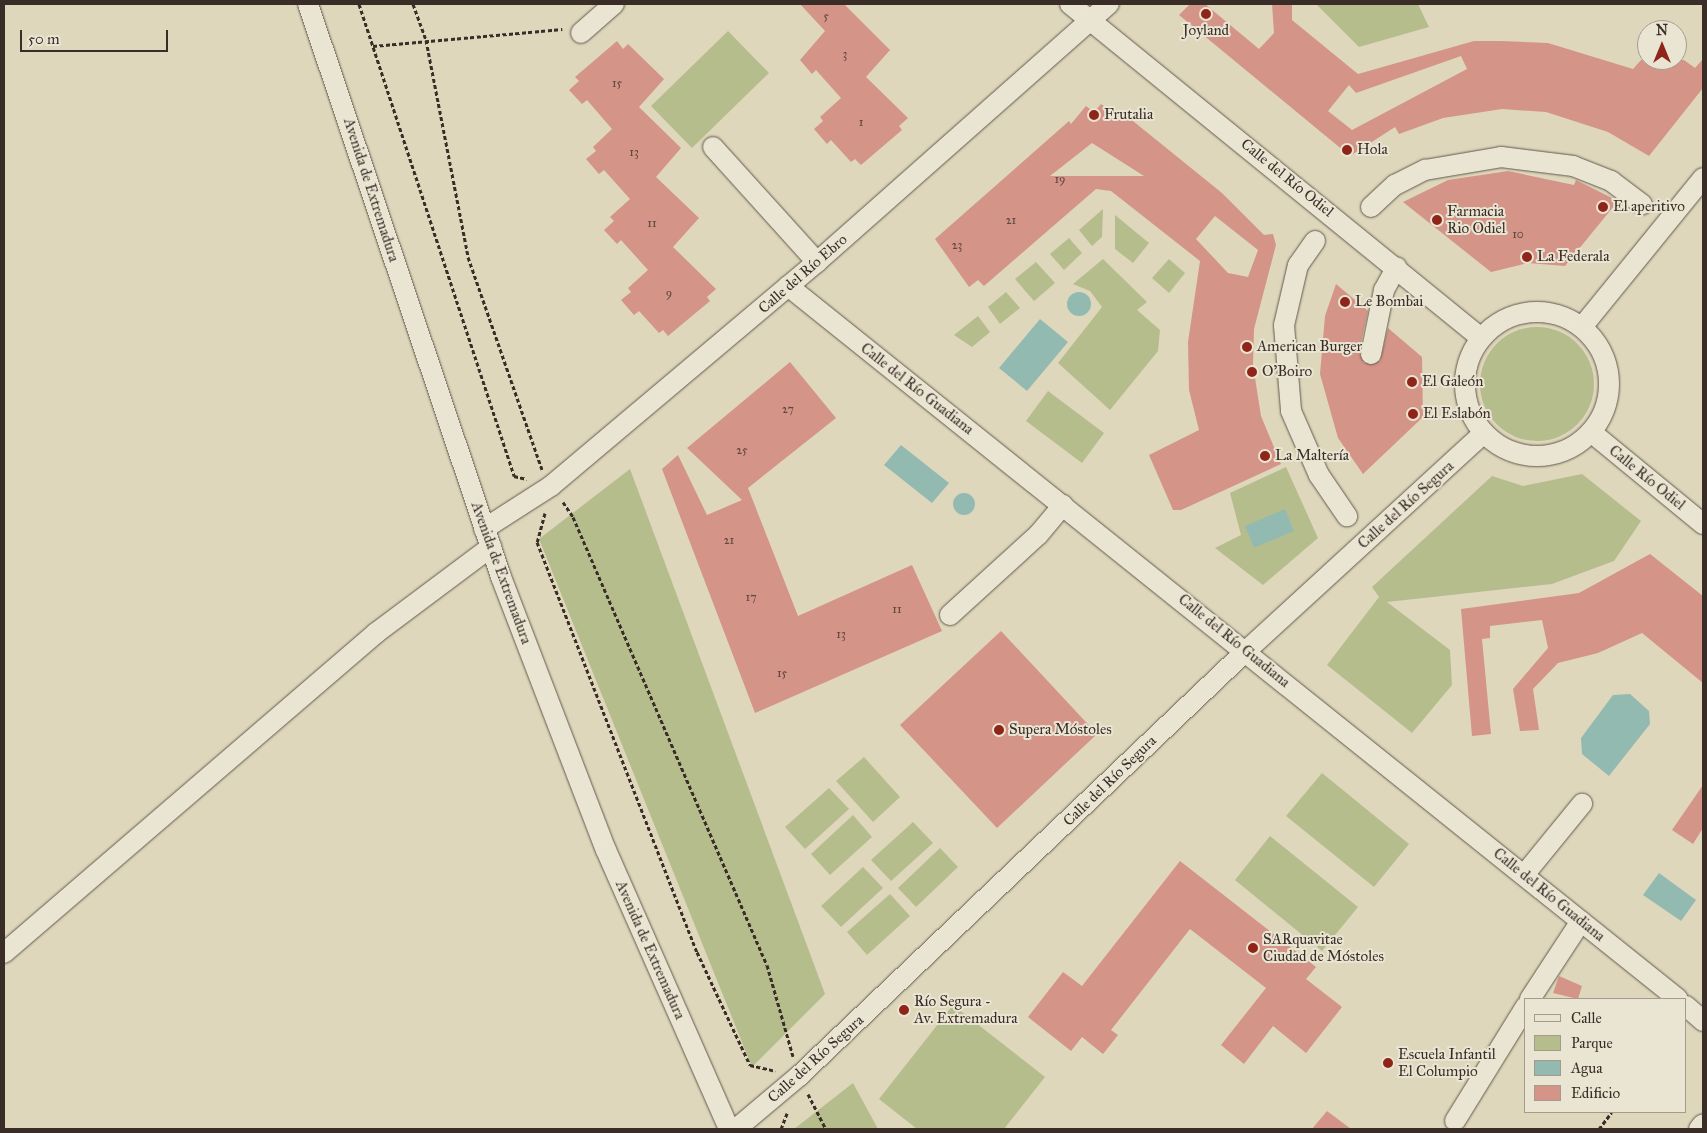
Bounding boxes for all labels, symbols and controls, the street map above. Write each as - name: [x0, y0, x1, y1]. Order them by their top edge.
- marker: Joyland: [1200, 8, 1212, 20]
- house number: 5: [823, 10, 829, 24]
- scale bar: [22, 20, 170, 52]
- north arrow: [1637, 20, 1687, 70]
- place label: Joyland: [1183, 22, 1229, 40]
- text: N: [1656, 22, 1668, 39]
- text: 50 m: [28, 30, 60, 48]
- house number: 3: [843, 48, 847, 62]
- house number: 15: [612, 77, 622, 91]
- place label: Frutalia: [1104, 106, 1153, 124]
- marker: Frutalia: [1088, 109, 1100, 121]
- street label: Avenida de Extremadura: [339, 116, 403, 264]
- house number: 1: [859, 116, 863, 130]
- street label: Calle del Río Odiel: [1237, 135, 1337, 221]
- place label: Hola: [1357, 141, 1388, 159]
- marker: Hola: [1341, 144, 1353, 156]
- house number: 13: [629, 146, 639, 160]
- house number: 19: [1054, 173, 1066, 187]
- place label: El aperitivo: [1613, 198, 1685, 216]
- marker: El aperitivo: [1597, 201, 1609, 213]
- place label: Farmacia Rio Odiel: [1447, 202, 1506, 237]
- house number: 21: [1006, 214, 1016, 228]
- marker: Farmacia Rio Odiel: [1431, 214, 1443, 226]
- house number: 11: [647, 217, 657, 231]
- house number: 10: [1512, 228, 1524, 242]
- street label: Calle del Río Ebro: [755, 231, 851, 317]
- house number: 23: [952, 239, 962, 253]
- place label: La Federala: [1537, 248, 1609, 266]
- marker: La Federala: [1521, 251, 1533, 263]
- house number: 9: [666, 287, 672, 301]
- place label: Le Bombai: [1355, 293, 1423, 311]
- marker: Le Bombai: [1339, 296, 1351, 308]
- place label: American Burger: [1257, 338, 1362, 356]
- street label: Calle del Río Guadiana: [857, 339, 977, 439]
- marker: American Burger: [1241, 341, 1253, 353]
- place label: O'Boiro: [1262, 363, 1312, 381]
- marker: O'Boiro: [1246, 366, 1258, 378]
- place label: El Galeón: [1422, 373, 1483, 391]
- marker: El Galeón: [1406, 376, 1418, 388]
- house number: 27: [782, 403, 794, 417]
- place label: El Eslabón: [1423, 405, 1491, 423]
- marker: El Eslabón: [1407, 408, 1419, 420]
- street label: Calle Río Odiel: [1605, 442, 1689, 514]
- house number: 25: [736, 444, 748, 458]
- place label: La Maltería: [1275, 447, 1349, 465]
- marker: La Maltería: [1259, 450, 1271, 462]
- street label: Calle del Río Segura: [1354, 457, 1458, 553]
- street label: Avenida de Extremadura: [467, 499, 535, 647]
- house number: 21: [724, 534, 734, 548]
- street label: Calle del Río Guadiana: [1175, 590, 1293, 692]
- house number: 17: [745, 591, 757, 605]
- house number: 11: [892, 603, 902, 617]
- house number: 13: [836, 628, 846, 642]
- house number: 15: [777, 667, 787, 681]
- place label: Supera Móstoles: [1009, 721, 1112, 739]
- marker: Supera Móstoles: [993, 724, 1005, 736]
- street label: Calle del Río Segura: [1060, 732, 1160, 830]
- street label: Calle del Río Guadiana: [1490, 844, 1608, 946]
- street label: Avenida de Extremadura: [611, 878, 689, 1022]
- place label: SARquavitae Ciudad de Móstoles: [1263, 930, 1384, 965]
- marker: SARquavitae Ciudad de Móstoles: [1247, 942, 1259, 954]
- place label: Río Segura - Av. Extremadura: [914, 992, 1018, 1027]
- legend: [1524, 998, 1687, 1113]
- marker: Río Segura - Av. Extremadura: [898, 1004, 910, 1016]
- text: Calle: [1571, 1009, 1602, 1027]
- street label: Calle del Río Segura: [764, 1011, 868, 1107]
- text: Parque: [1571, 1034, 1613, 1052]
- place label: Escuela Infantil El Columpio: [1398, 1045, 1496, 1080]
- marker: Escuela Infantil El Columpio: [1382, 1057, 1394, 1069]
- text: Agua: [1571, 1059, 1603, 1077]
- text: Edificio: [1571, 1084, 1620, 1102]

